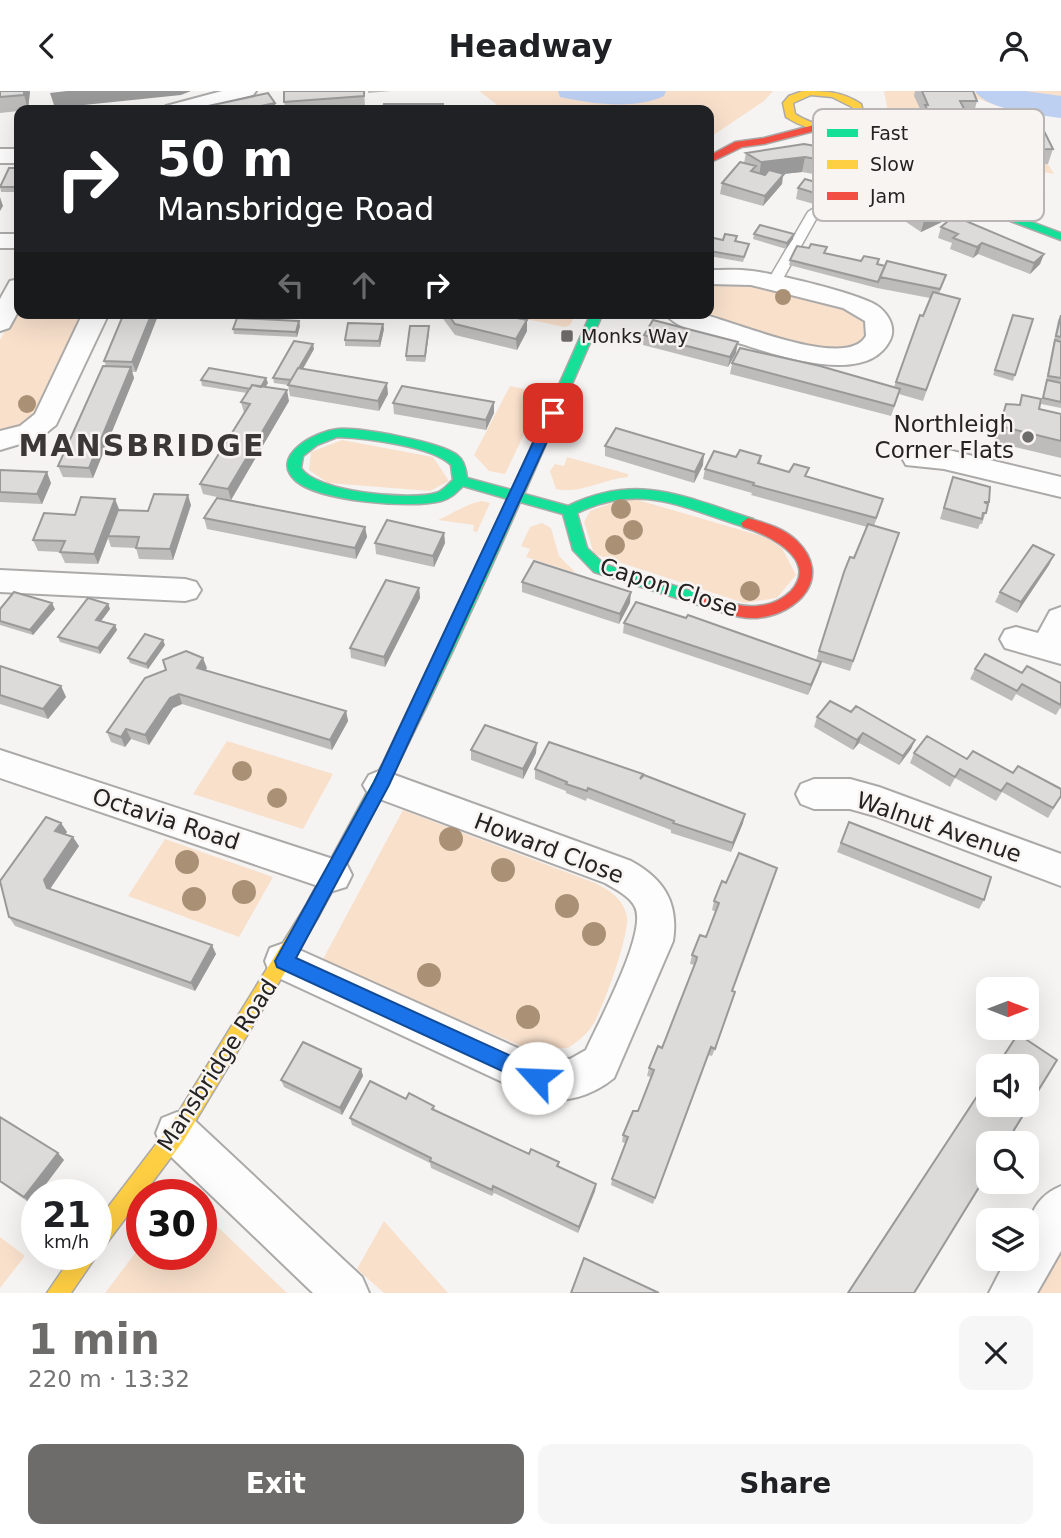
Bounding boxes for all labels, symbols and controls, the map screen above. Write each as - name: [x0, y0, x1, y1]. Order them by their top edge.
- icon: back: [28, 27, 66, 65]
- text: Headway: [448, 27, 613, 65]
- icon: person: [995, 27, 1033, 65]
- legend: [813, 109, 1044, 221]
- text: Fast: [870, 122, 908, 144]
- text: 50 m: [157, 131, 293, 188]
- icon: right: [42, 133, 133, 224]
- text: Slow: [870, 153, 915, 175]
- text: Jam: [869, 185, 906, 207]
- text: Mansbridge Road: [157, 190, 434, 228]
- icon: left: [272, 266, 310, 304]
- icon: ahead: [345, 266, 383, 304]
- icon: right: [418, 266, 456, 304]
- place label: Monks Way: [581, 325, 688, 347]
- marker: Monks Way: [559, 328, 575, 344]
- pin: [523, 383, 583, 443]
- icon: arrive: [534, 394, 572, 432]
- place label: Northleigh Corner Flats: [875, 411, 1014, 463]
- district label: MANSBRIDGE: [19, 428, 265, 463]
- marker: Northleigh Corner Flats: [1020, 429, 1036, 445]
- street label: Capon Close: [597, 552, 741, 622]
- street label: Octavia Road: [89, 783, 243, 855]
- street label: Walnut Avenue: [853, 787, 1025, 867]
- street label: Howard Close: [471, 808, 627, 888]
- street label: Mansbridge Road: [152, 974, 282, 1156]
- north arrow: [976, 977, 1040, 1039]
- map controls: [976, 977, 1039, 1271]
- position arrow: [500, 1041, 574, 1115]
- button: sound: [976, 1054, 1039, 1117]
- button: search: [976, 1131, 1039, 1194]
- speed limit sign: 30: [126, 1179, 217, 1270]
- text: 21: [42, 1195, 91, 1235]
- button: layers: [976, 1208, 1039, 1271]
- text: km/h: [44, 1231, 89, 1252]
- text: 1 min: [28, 1315, 160, 1364]
- button: close: [959, 1316, 1033, 1390]
- text: 220 m · 13:32: [28, 1366, 190, 1392]
- button: Exit: [28, 1444, 524, 1524]
- button: Share: [538, 1444, 1033, 1524]

